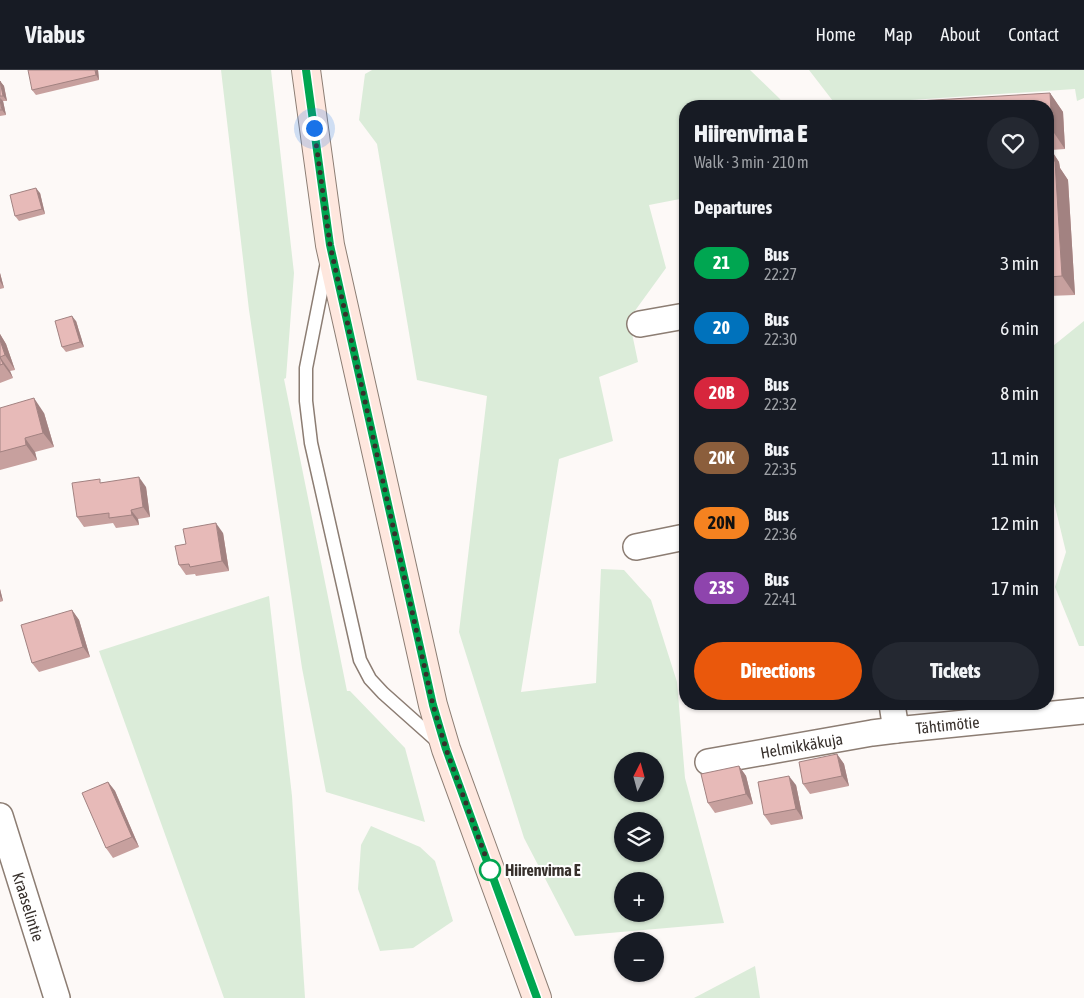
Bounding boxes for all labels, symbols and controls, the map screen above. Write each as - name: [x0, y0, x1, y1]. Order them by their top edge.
- text: Viabus: [25, 21, 85, 48]
- text: Home: [816, 24, 856, 45]
- text: Map: [884, 24, 913, 45]
- text: About: [941, 24, 980, 45]
- text: Contact: [1008, 24, 1059, 45]
- your location: [302, 116, 327, 141]
- button: heart: [987, 117, 1039, 169]
- text: Hiirenvirna E: [694, 120, 807, 147]
- text: Walk · 3 min · 210 m: [694, 153, 808, 171]
- text: Departures: [694, 196, 772, 218]
- text: Bus: [764, 243, 789, 265]
- text: 21: [713, 252, 730, 273]
- text: 3 min: [1000, 252, 1039, 274]
- text: 22:27: [764, 265, 797, 283]
- text: Bus: [764, 308, 789, 330]
- text: 20: [713, 317, 730, 338]
- text: 6 min: [1000, 317, 1039, 339]
- text: 22:30: [764, 330, 797, 348]
- text: Bus: [764, 373, 789, 395]
- text: 20B: [709, 382, 734, 403]
- text: 8 min: [1000, 382, 1039, 404]
- text: 22:32: [764, 395, 797, 413]
- text: Bus: [764, 438, 789, 460]
- text: 20K: [709, 447, 734, 468]
- text: 11 min: [991, 447, 1039, 469]
- text: 22:35: [764, 460, 797, 478]
- text: Bus: [764, 503, 789, 525]
- text: 20N: [708, 512, 735, 533]
- text: 12 min: [991, 512, 1039, 534]
- text: 22:36: [764, 525, 797, 543]
- text: Bus: [764, 568, 789, 590]
- text: 23S: [709, 577, 734, 598]
- text: 17 min: [991, 577, 1039, 599]
- text: 22:41: [764, 590, 797, 608]
- button: Directions: [694, 642, 862, 700]
- button: Tickets: [872, 642, 1039, 700]
- street label: Tähtimötie: [915, 713, 980, 737]
- street label: Helmikkäkuja: [759, 729, 844, 762]
- north arrow: [614, 752, 664, 802]
- map controls: [614, 752, 664, 982]
- button: layers: [614, 812, 664, 862]
- marker: Hiirenvirna E: [479, 859, 501, 881]
- place label: Hiirenvirna E: [505, 861, 581, 879]
- street label: Kraaselintie: [9, 870, 48, 943]
- button: +: [614, 872, 664, 922]
- button: −: [614, 932, 664, 982]

